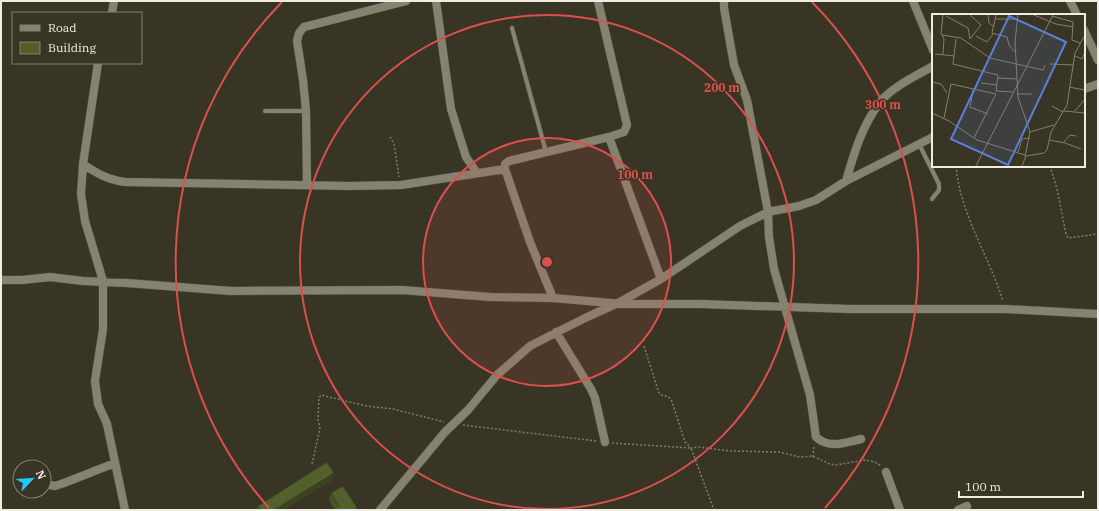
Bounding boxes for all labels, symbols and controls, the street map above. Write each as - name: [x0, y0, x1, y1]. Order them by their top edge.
- legend: [12, 12, 142, 64]
- inset map: [932, 14, 1085, 167]
- text: Road: [48, 20, 77, 35]
- text: Building: [48, 40, 96, 55]
- text: 200 m: [704, 80, 740, 95]
- text: 300 m: [865, 97, 901, 112]
- text: 100 m: [617, 167, 653, 182]
- centre of rings: [540, 255, 554, 269]
- north arrow: [12, 459, 52, 499]
- text: N: [33, 468, 49, 482]
- scale bar: [959, 473, 1083, 499]
- text: 100 m: [965, 479, 1001, 494]

